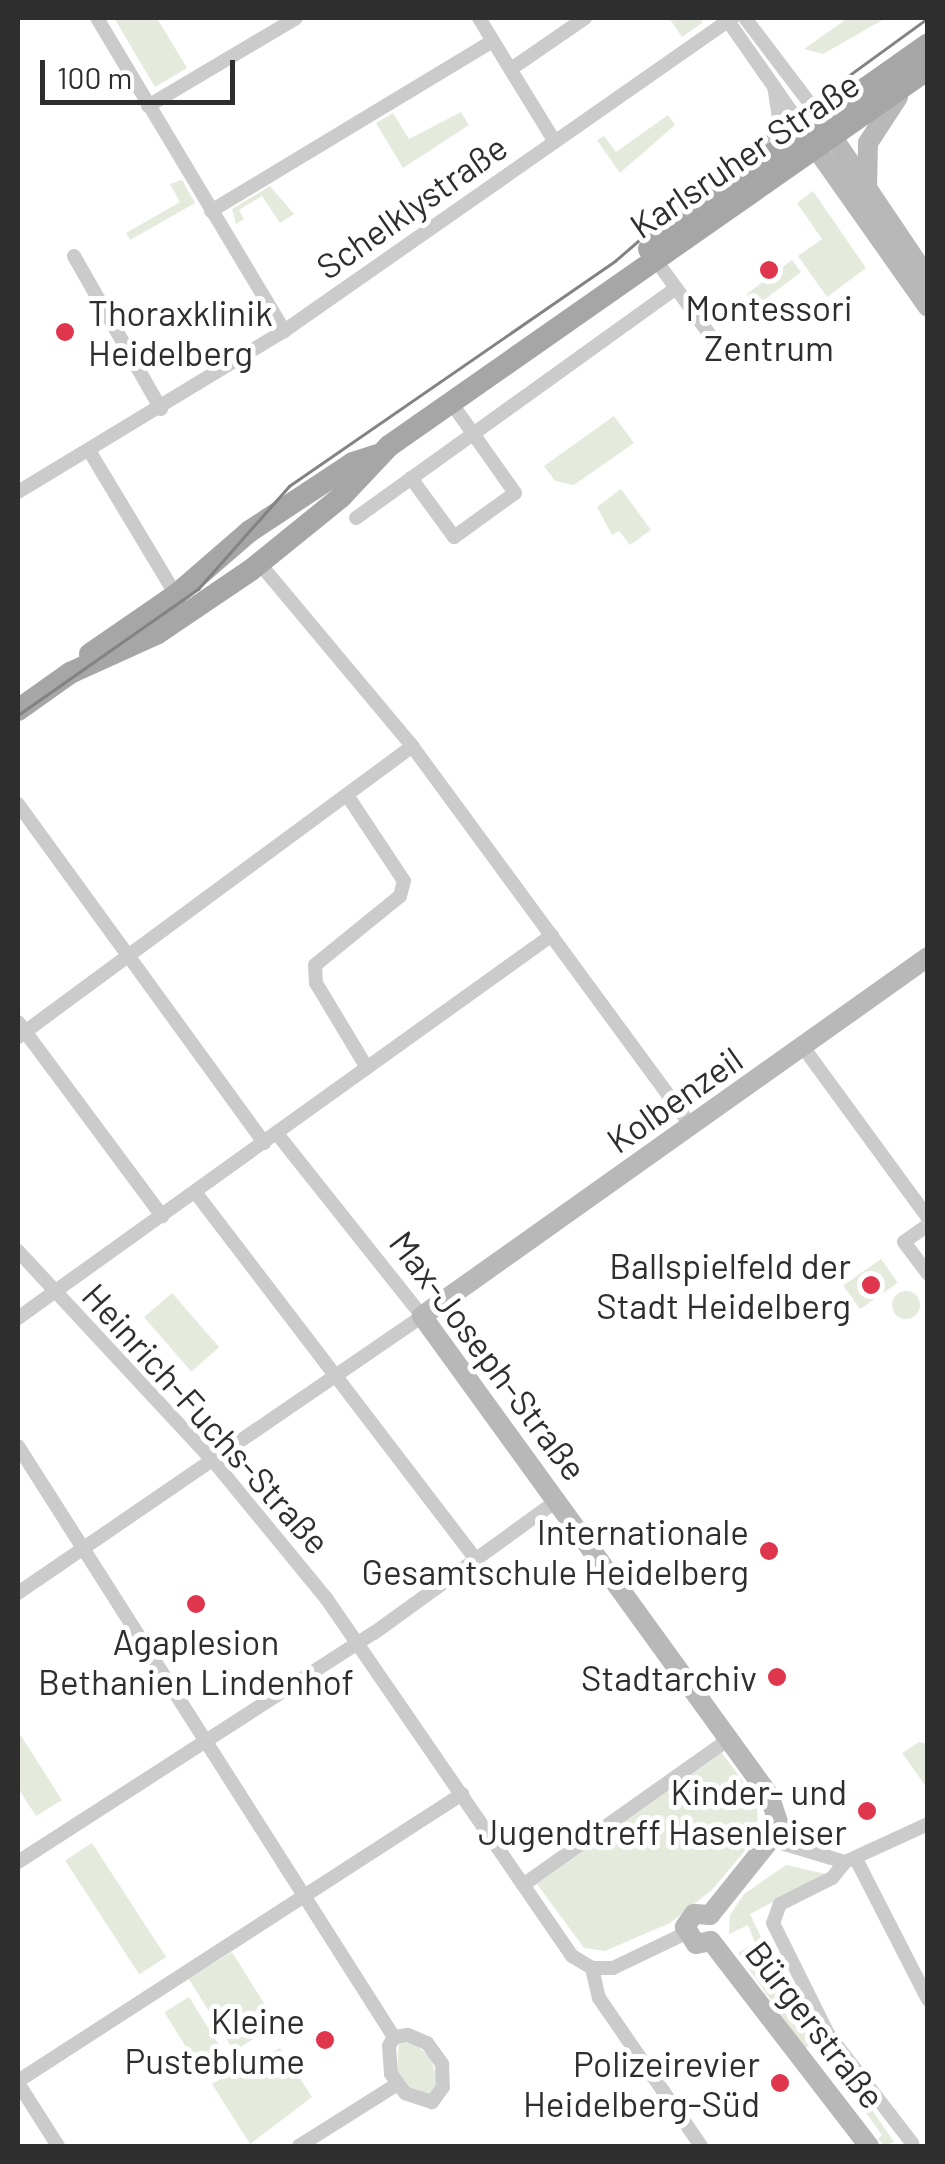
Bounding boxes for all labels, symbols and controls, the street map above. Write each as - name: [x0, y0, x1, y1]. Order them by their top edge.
- scale bar: [45, 40, 240, 102]
- text: 100 m: [57, 59, 132, 95]
- street label: Karlsruher Straße: [621, 62, 867, 246]
- street label: Schelklystraße: [308, 125, 514, 287]
- marker: Montessori Zentrum: [758, 259, 780, 281]
- place label: Montessori Zentrum: [685, 286, 853, 368]
- place label: Thoraxklinik Heidelberg: [88, 291, 273, 373]
- marker: Thoraxklinik Heidelberg: [52, 319, 78, 345]
- street label: Kolbenzeil: [598, 1037, 750, 1161]
- street label: Max-Joseph-Straße: [382, 1222, 596, 1488]
- place label: Ballspielfeld der Stadt Heidelberg: [596, 1244, 851, 1326]
- street label: Heinrich-Fuchs-Straße: [75, 1274, 339, 1562]
- marker: Ballspielfeld der Stadt Heidelberg: [860, 1274, 882, 1296]
- place label: Internationale Gesamtschule Heidelberg: [362, 1510, 749, 1592]
- marker: Internationale Gesamtschule Heidelberg: [758, 1540, 780, 1562]
- marker: Agaplesion Bethanien Lindenhof: [185, 1593, 207, 1615]
- place label: Agaplesion Bethanien Lindenhof: [38, 1620, 354, 1702]
- place label: Stadtarchiv: [581, 1656, 757, 1698]
- marker: Stadtarchiv: [766, 1666, 788, 1688]
- place label: Kinder- und Jugendtreff Hasenleiser: [478, 1770, 847, 1852]
- marker: Kinder- und Jugendtreff Hasenleiser: [856, 1800, 878, 1822]
- street label: Bürgerstraße: [738, 1932, 894, 2116]
- place label: Kleine Pusteblume: [125, 1999, 305, 2081]
- marker: Kleine Pusteblume: [314, 2029, 336, 2051]
- place label: Polizeirevier Heidelberg-Süd: [523, 2042, 760, 2124]
- marker: Polizeirevier Heidelberg-Süd: [769, 2072, 791, 2094]

